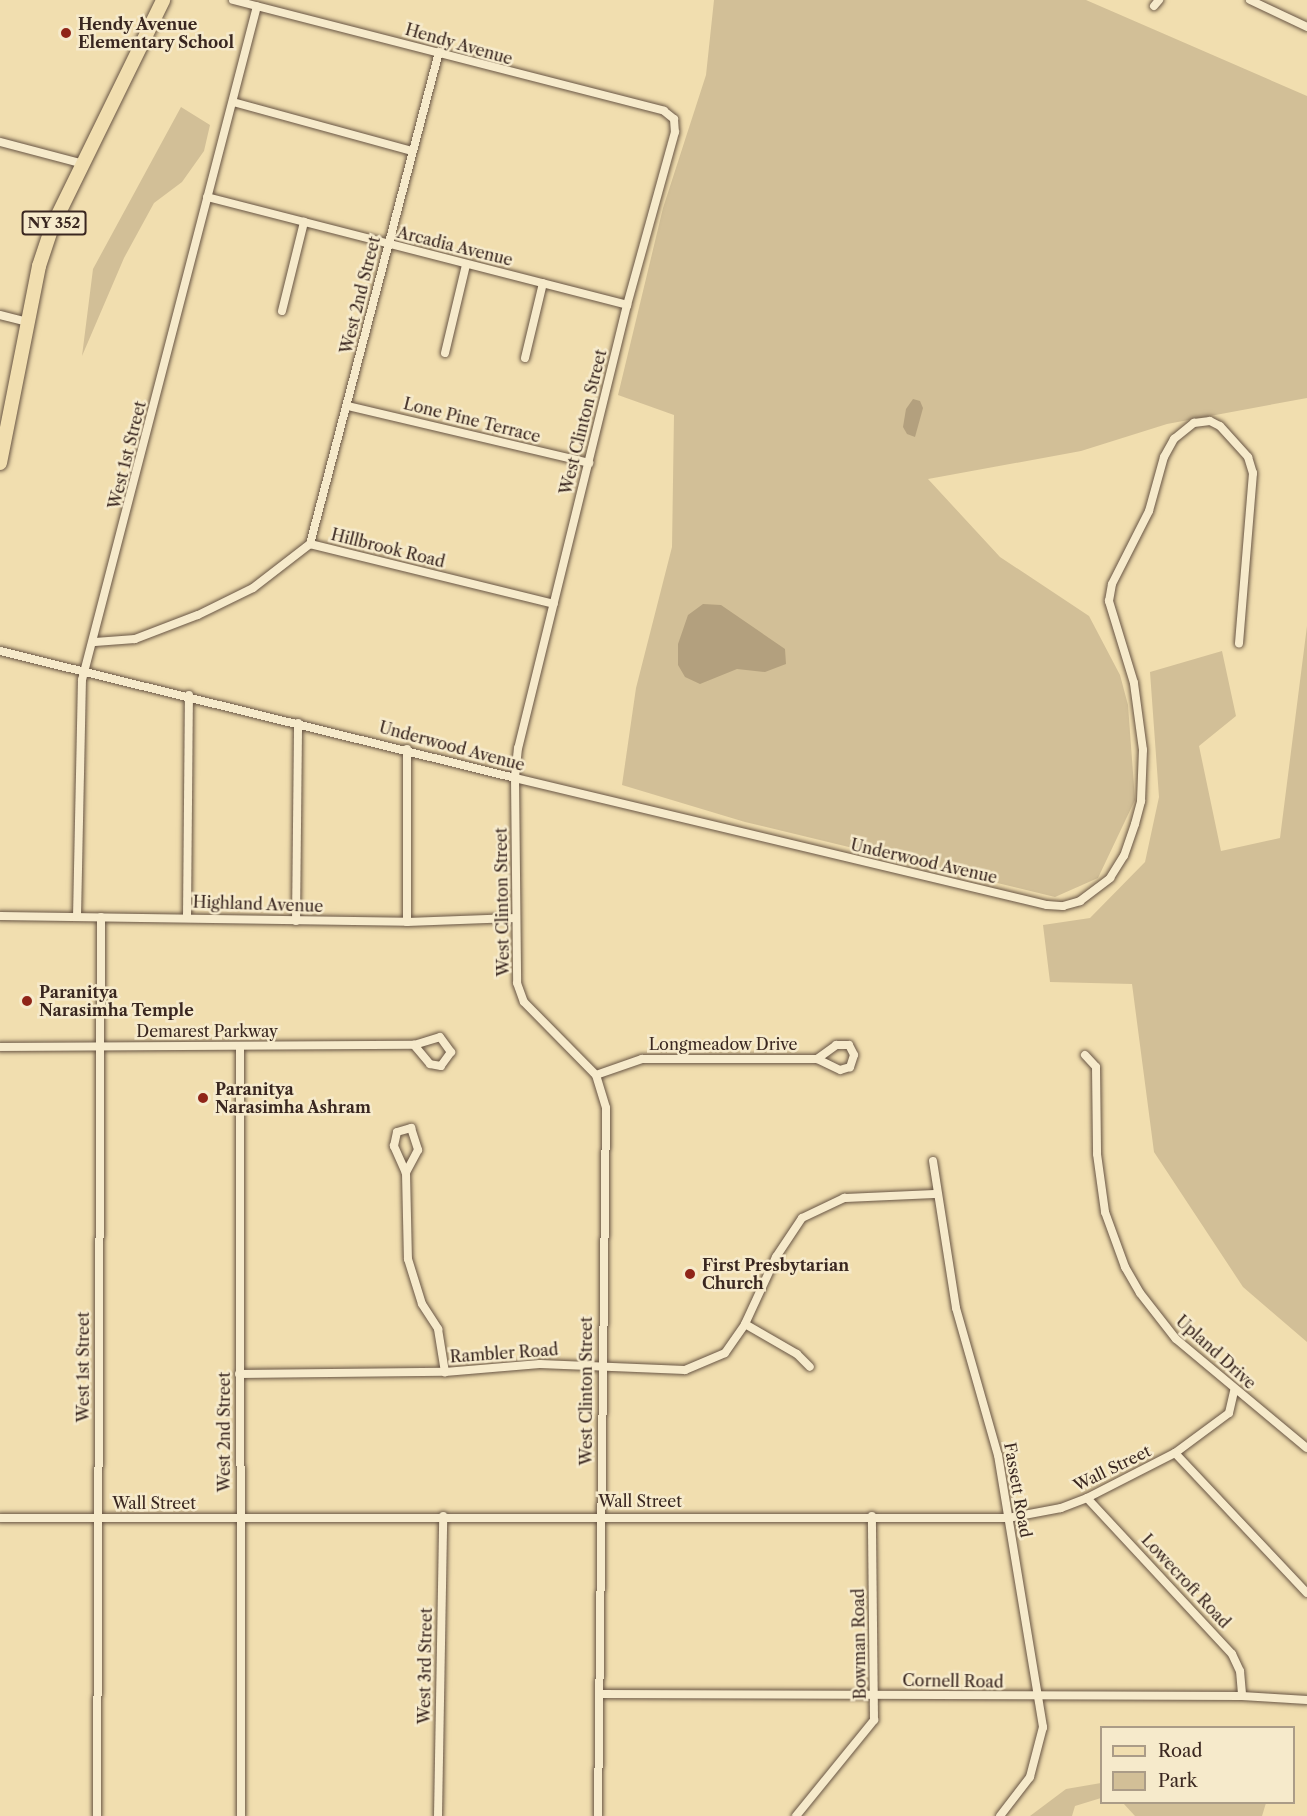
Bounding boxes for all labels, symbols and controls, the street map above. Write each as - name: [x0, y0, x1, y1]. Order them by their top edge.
- place label: Hendy Avenue Elementary School: [78, 14, 235, 52]
- street label: Hendy Avenue: [403, 19, 515, 69]
- marker: Hendy Avenue Elementary School: [59, 26, 73, 40]
- road number: NY 352: [21, 211, 87, 235]
- street label: Arcadia Avenue: [395, 222, 515, 270]
- street label: West 2nd Street: [336, 234, 384, 356]
- street label: West Clinton Street: [556, 347, 610, 497]
- street label: Lone Pine Terrace: [401, 394, 543, 446]
- street label: West 1st Street: [104, 399, 150, 511]
- street label: Hillbrook Road: [329, 525, 447, 571]
- street label: Underwood Avenue: [377, 717, 527, 775]
- street label: West Clinton Street: [491, 827, 513, 977]
- street label: Underwood Avenue: [848, 835, 1000, 887]
- street label: Highland Avenue: [192, 892, 324, 916]
- place label: Paranitya Narasimha Temple: [39, 982, 194, 1020]
- marker: Paranitya Narasimha Temple: [20, 994, 34, 1008]
- street label: Demarest Parkway: [136, 1021, 278, 1041]
- street label: Longmeadow Drive: [648, 1034, 798, 1054]
- place label: Paranitya Narasimha Ashram: [215, 1079, 372, 1117]
- marker: Paranitya Narasimha Ashram: [196, 1091, 210, 1105]
- place label: First Presbytarian Church: [702, 1255, 849, 1293]
- marker: First Presbytarian Church: [683, 1267, 697, 1281]
- street label: Upland Drive: [1172, 1311, 1260, 1393]
- street label: West 1st Street: [73, 1312, 93, 1422]
- street label: West Clinton Street: [576, 1317, 596, 1465]
- street label: Rambler Road: [449, 1340, 559, 1366]
- street label: West 2nd Street: [214, 1372, 234, 1492]
- street label: Fassett Road: [1000, 1441, 1036, 1539]
- street label: Wall Street: [1070, 1441, 1154, 1495]
- street label: Wall Street: [598, 1491, 682, 1511]
- street label: Wall Street: [112, 1493, 196, 1513]
- street label: Lowecroft Road: [1138, 1530, 1234, 1632]
- street label: Bowman Road: [848, 1588, 870, 1700]
- street label: West 3rd Street: [414, 1608, 436, 1724]
- street label: Cornell Road: [902, 1671, 1004, 1691]
- legend: [1100, 1726, 1295, 1804]
- text: Road: [1158, 1740, 1203, 1762]
- text: Park: [1158, 1770, 1197, 1792]

